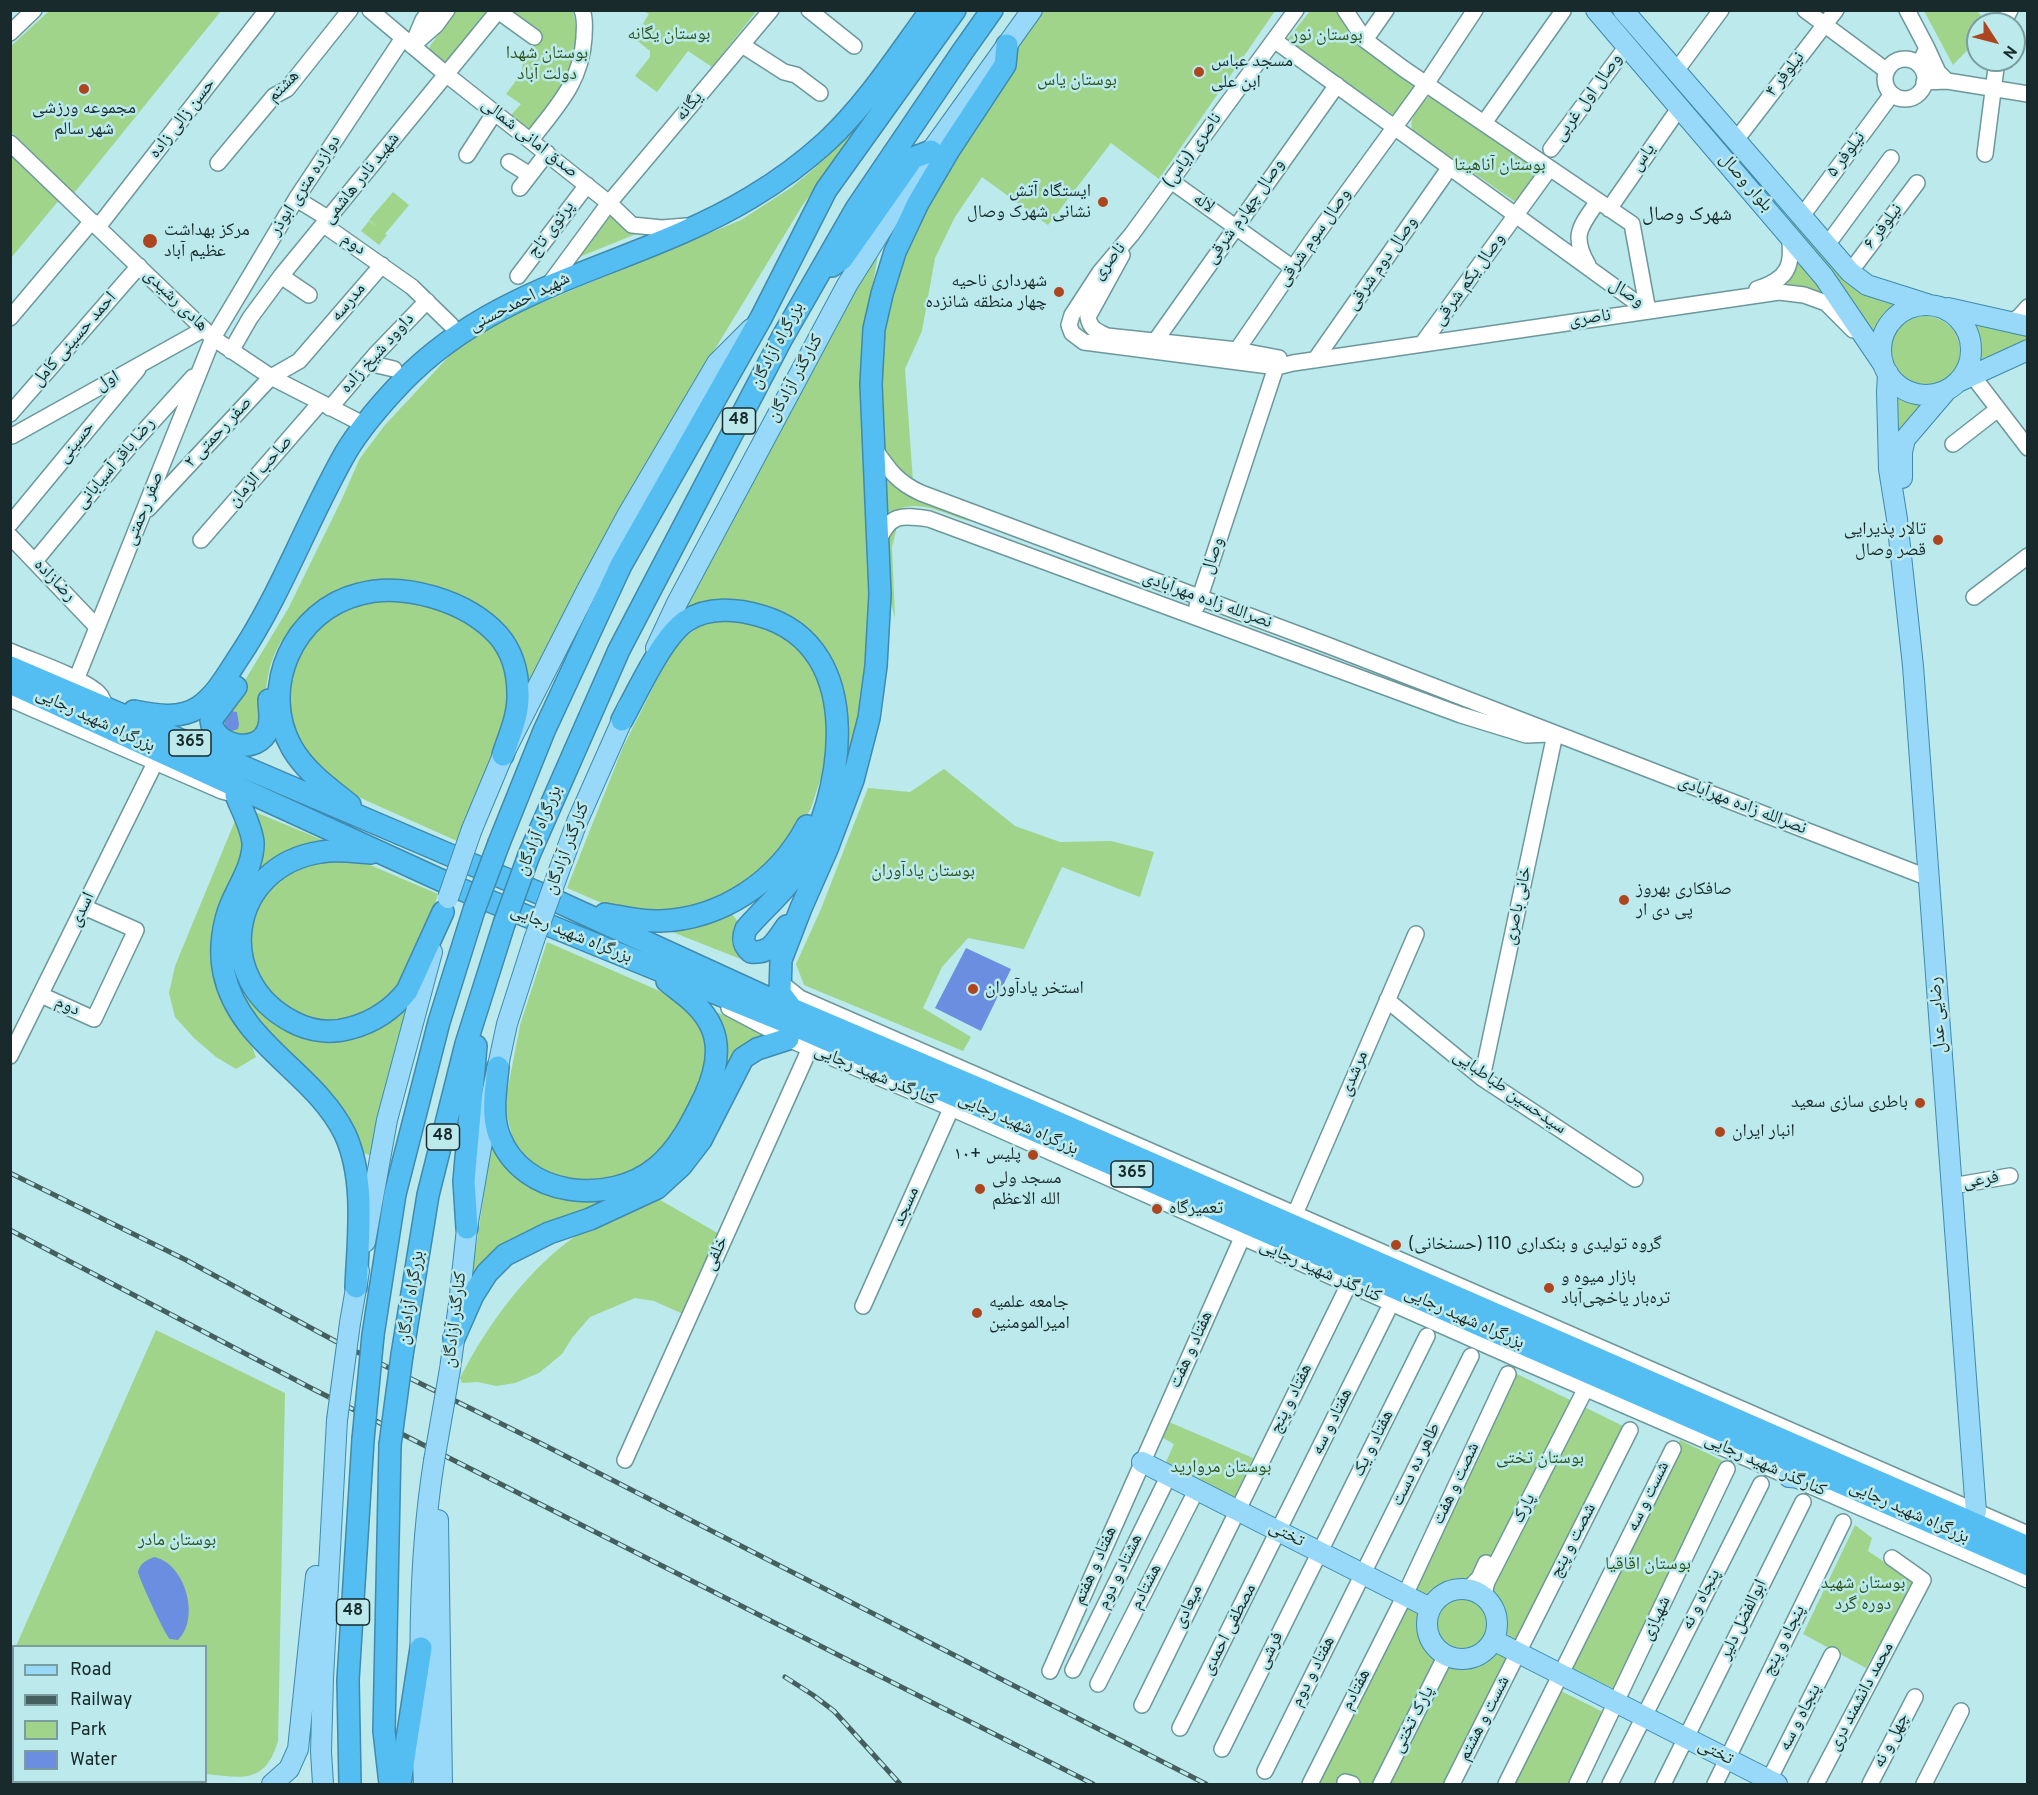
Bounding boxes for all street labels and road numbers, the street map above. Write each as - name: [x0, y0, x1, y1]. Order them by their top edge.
- street label: نیلوفر ۴: [1762, 48, 1810, 102]
- street label: وصال اول غربی: [1550, 50, 1628, 146]
- street label: هشتم: [263, 66, 305, 108]
- street label: حسن زالی زاده: [145, 75, 221, 163]
- street label: یگانه: [671, 88, 709, 126]
- street label: صدق امانی شمالی: [476, 94, 582, 184]
- street label: ناصری (یاس): [1159, 109, 1227, 193]
- street label: نیلوفر ۵: [1823, 128, 1871, 182]
- street label: شهید نادر هاشمی: [319, 129, 405, 229]
- street label: دوازده متری ابوذر: [265, 132, 347, 240]
- street label: یاس: [1627, 140, 1661, 176]
- street label: بلوار وصال: [1714, 149, 1776, 217]
- street label: وصال چهارم شرقی: [1202, 155, 1290, 269]
- street label: وصال سوم شرقی: [1273, 185, 1357, 291]
- street label: لاله: [1188, 189, 1218, 219]
- street label: پرتوی تاج: [524, 197, 580, 263]
- street label: نیلوفر ۶: [1860, 200, 1908, 254]
- street label: وصال دوم شرقی: [1343, 213, 1423, 315]
- street label: دوم: [337, 229, 369, 261]
- street label: وصال یکم شرقی: [1429, 229, 1511, 331]
- street label: ناصری: [1088, 239, 1132, 285]
- street label: هادی رشیدی: [138, 265, 212, 337]
- street label: شهید احمدحسنی: [466, 268, 574, 338]
- street label: وصال: [1604, 275, 1648, 313]
- street label: مدرسه: [327, 279, 371, 327]
- street label: احمد حسینی کامل: [28, 288, 122, 392]
- street label: بزرگراه آزادگان: [746, 299, 810, 393]
- street label: ناصری: [1568, 305, 1612, 333]
- street label: داوود شیخ زاده: [336, 309, 420, 399]
- street label: کنارگذر آزادگان: [763, 331, 829, 427]
- street label: اول: [93, 367, 123, 397]
- street label: صفر رحمتی ۲: [181, 393, 257, 473]
- road number: 48: [722, 408, 756, 434]
- street label: رضا باقر آسیابانی: [72, 414, 160, 514]
- street label: حسینی: [54, 418, 100, 468]
- street label: صاحب الزمان: [224, 432, 298, 512]
- street label: صفر رحمتی: [121, 469, 169, 549]
- street label: وصال: [1198, 535, 1230, 577]
- street label: رضازاده: [28, 555, 80, 607]
- street label: نصرالله زاده مهرآبادی: [1139, 568, 1275, 634]
- street label: بزرگراه شهید رجایی: [32, 684, 158, 758]
- road number: 365: [169, 730, 211, 756]
- street label: نصرالله زاده مهرآبادی: [1675, 772, 1809, 840]
- street label: بزرگراه آزادگان: [512, 783, 568, 879]
- street label: کنارگذر آزادگان: [541, 800, 595, 898]
- street label: خانی باصری: [1500, 865, 1538, 947]
- street label: اسدی: [65, 889, 101, 931]
- street label: بزرگراه شهید رجایی: [507, 901, 635, 969]
- street label: رضایی عدل: [1926, 976, 1952, 1054]
- street label: دوم: [51, 992, 83, 1022]
- street label: کنارگذر شهید رجایی: [811, 1040, 939, 1112]
- street label: سیدحسین طباطبایی: [1448, 1046, 1570, 1140]
- street label: مرشدی: [1336, 1048, 1374, 1100]
- street label: بزرگراه شهید رجایی: [955, 1089, 1081, 1161]
- road number: 48: [426, 1124, 460, 1150]
- road number: 365: [1111, 1161, 1153, 1187]
- street label: فرعی: [1961, 1167, 2001, 1195]
- street label: مسجد: [889, 1184, 925, 1230]
- street label: خلفی: [700, 1234, 734, 1274]
- street label: کنارگذر شهید رجایی: [1256, 1236, 1384, 1308]
- street label: بزرگراه آزادگان: [394, 1249, 430, 1347]
- street label: کنارگذر آزادگان: [439, 1271, 473, 1369]
- street label: بزرگراه شهید رجایی: [1401, 1283, 1527, 1355]
- street label: هفتاد و هفت: [1165, 1308, 1219, 1392]
- street label: هفتاد و پنج: [1266, 1361, 1318, 1437]
- street label: هفتاد و سه: [1308, 1385, 1358, 1459]
- street label: هفتاد و یک: [1349, 1407, 1399, 1481]
- street label: طاهر ده دست: [1388, 1420, 1446, 1510]
- street label: کنارگذر شهید رجایی: [1701, 1430, 1829, 1502]
- street label: شصت و هفت: [1429, 1439, 1485, 1529]
- street label: شست و سه: [1623, 1458, 1675, 1536]
- street label: بزرگراه شهید رجایی: [1846, 1477, 1972, 1549]
- street label: پارک: [1508, 1490, 1542, 1528]
- street label: شصت و پنج: [1546, 1500, 1602, 1582]
- street label: تختی: [1265, 1517, 1307, 1553]
- street label: هفتاد و هفتم: [1069, 1523, 1123, 1609]
- street label: هشتاد و دوم: [1094, 1531, 1148, 1613]
- street label: هشتادم: [1126, 1561, 1168, 1613]
- street label: پنجاه و نه: [1678, 1566, 1726, 1634]
- street label: ابوالفضل دلیر: [1715, 1576, 1773, 1664]
- street label: مصطفی احمدی: [1198, 1581, 1262, 1679]
- street label: میعادی: [1169, 1582, 1209, 1632]
- street label: شهبازی: [1637, 1593, 1677, 1645]
- road number: 48: [336, 1599, 370, 1625]
- street label: پنجاه و پنج: [1759, 1602, 1811, 1680]
- street label: فرشی: [1253, 1629, 1289, 1673]
- street label: هفتاد و دوم: [1287, 1633, 1341, 1711]
- street label: محمد دانشمند دری: [1824, 1639, 1900, 1755]
- street label: هفتادم: [1338, 1666, 1376, 1714]
- street label: شست و هشتم: [1454, 1673, 1516, 1765]
- street label: پنجاه و سه: [1775, 1681, 1827, 1755]
- street label: پارک تختی: [1388, 1683, 1440, 1757]
- street label: چهل و نه: [1869, 1710, 1915, 1772]
- street label: تختی: [1694, 1735, 1736, 1771]

